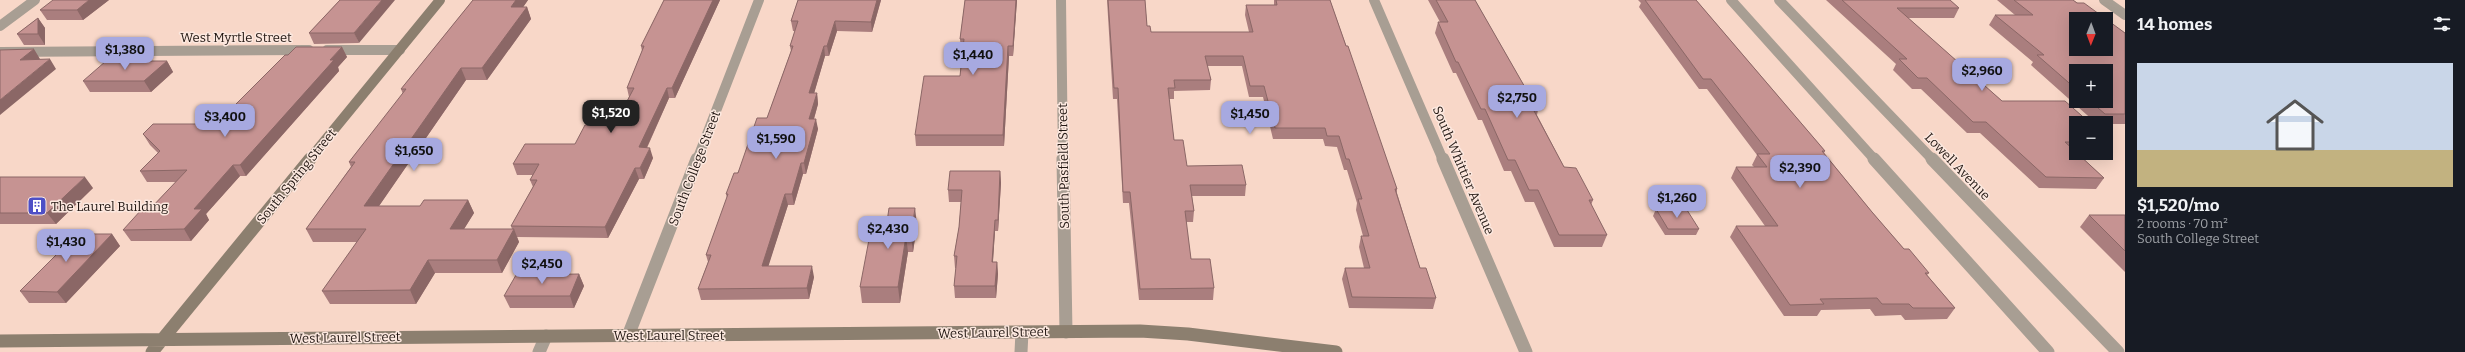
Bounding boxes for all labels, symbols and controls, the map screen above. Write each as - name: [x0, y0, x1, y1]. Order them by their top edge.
- north arrow: [2069, 12, 2113, 56]
- map controls: [2069, 12, 2113, 160]
- icon: filters: [2431, 13, 2453, 35]
- text: 14 homes: [2137, 14, 2212, 35]
- street label: West Myrtle Street: [180, 30, 292, 45]
- pin: $1,380: [92, 37, 158, 71]
- text: $1,380: [105, 42, 145, 57]
- pin: $1,440: [940, 42, 1006, 76]
- text: $1,440: [953, 47, 993, 62]
- pin: $2,960: [1949, 58, 2015, 92]
- text: $2,960: [1961, 63, 2003, 78]
- button: +: [2069, 64, 2113, 108]
- pin: $2,750: [1484, 85, 1550, 119]
- icon: home: [2259, 89, 2331, 161]
- text: $2,750: [1497, 90, 1537, 105]
- pin: $1,520: [578, 100, 644, 134]
- pin: $1,450: [1217, 101, 1283, 135]
- street label: South Pasfield Street: [1055, 103, 1072, 229]
- pin: $3,400: [192, 104, 258, 138]
- street label: South Whittier Avenue: [1430, 104, 1497, 237]
- text: $1,520: [591, 105, 631, 120]
- text: $1,450: [1230, 106, 1270, 121]
- street label: South College Street: [666, 108, 723, 228]
- text: $3,400: [204, 109, 246, 124]
- button: −: [2069, 116, 2113, 160]
- street label: South Spring Street: [253, 126, 339, 227]
- pin: $1,590: [743, 126, 809, 160]
- street label: Lowell Avenue: [1922, 130, 1993, 203]
- text: $1,590: [756, 131, 796, 146]
- pin: $1,650: [381, 138, 447, 172]
- text: $1,650: [394, 143, 434, 158]
- pin: $2,390: [1767, 155, 1833, 189]
- text: $2,390: [1779, 160, 1821, 175]
- pin: $1,260: [1644, 185, 1710, 219]
- text: $1,260: [1657, 190, 1697, 205]
- building icon: The Laurel Building: [26, 195, 48, 217]
- text: $1,520/mo: [2137, 195, 2219, 216]
- place label: The Laurel Building: [51, 199, 168, 214]
- pin: $2,430: [855, 216, 921, 250]
- text: 2 rooms · 70 m²: [2137, 216, 2228, 231]
- text: $2,430: [867, 221, 909, 236]
- pin: $1,430: [33, 229, 99, 263]
- text: South College Street: [2137, 231, 2259, 246]
- text: $1,430: [46, 234, 86, 249]
- pin: $2,450: [509, 251, 575, 285]
- text: $2,450: [521, 256, 563, 271]
- street label: West Laurel Street: [937, 324, 1049, 341]
- street label: West Laurel Street: [614, 328, 725, 343]
- street label: West Laurel Street: [289, 329, 401, 346]

